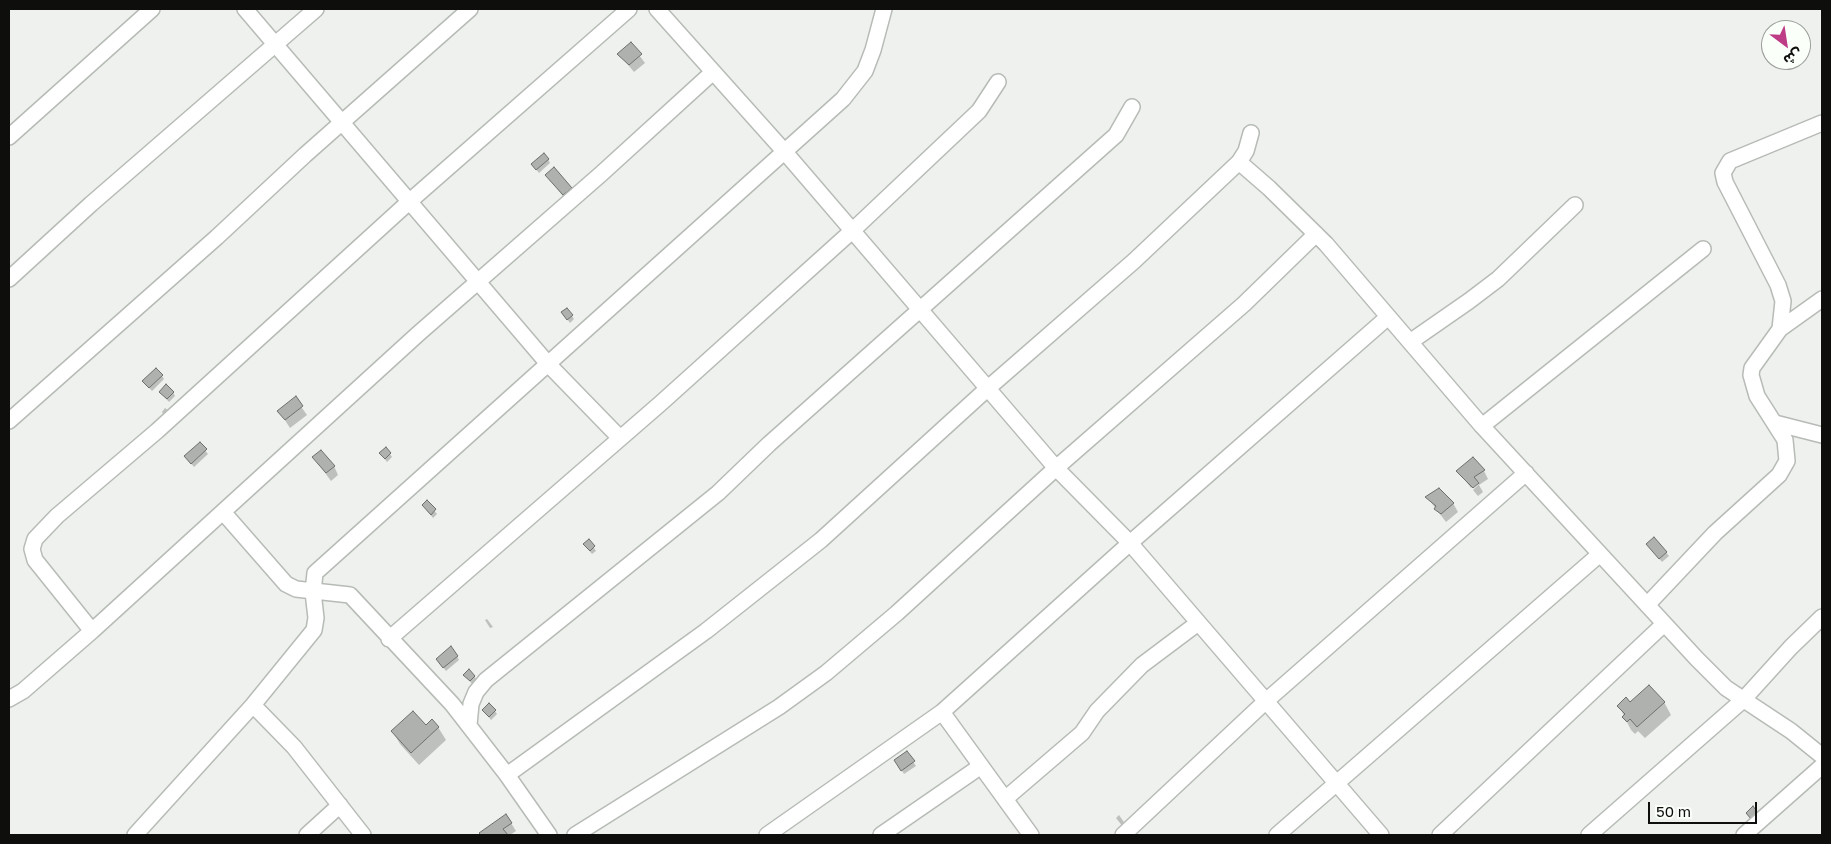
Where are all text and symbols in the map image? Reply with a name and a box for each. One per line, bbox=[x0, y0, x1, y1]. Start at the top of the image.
north arrow bbox=[1761, 20, 1811, 70]
text: ش bbox=[1781, 45, 1806, 70]
scale bar bbox=[1651, 792, 1760, 824]
text: 50 m bbox=[1656, 802, 1691, 820]

